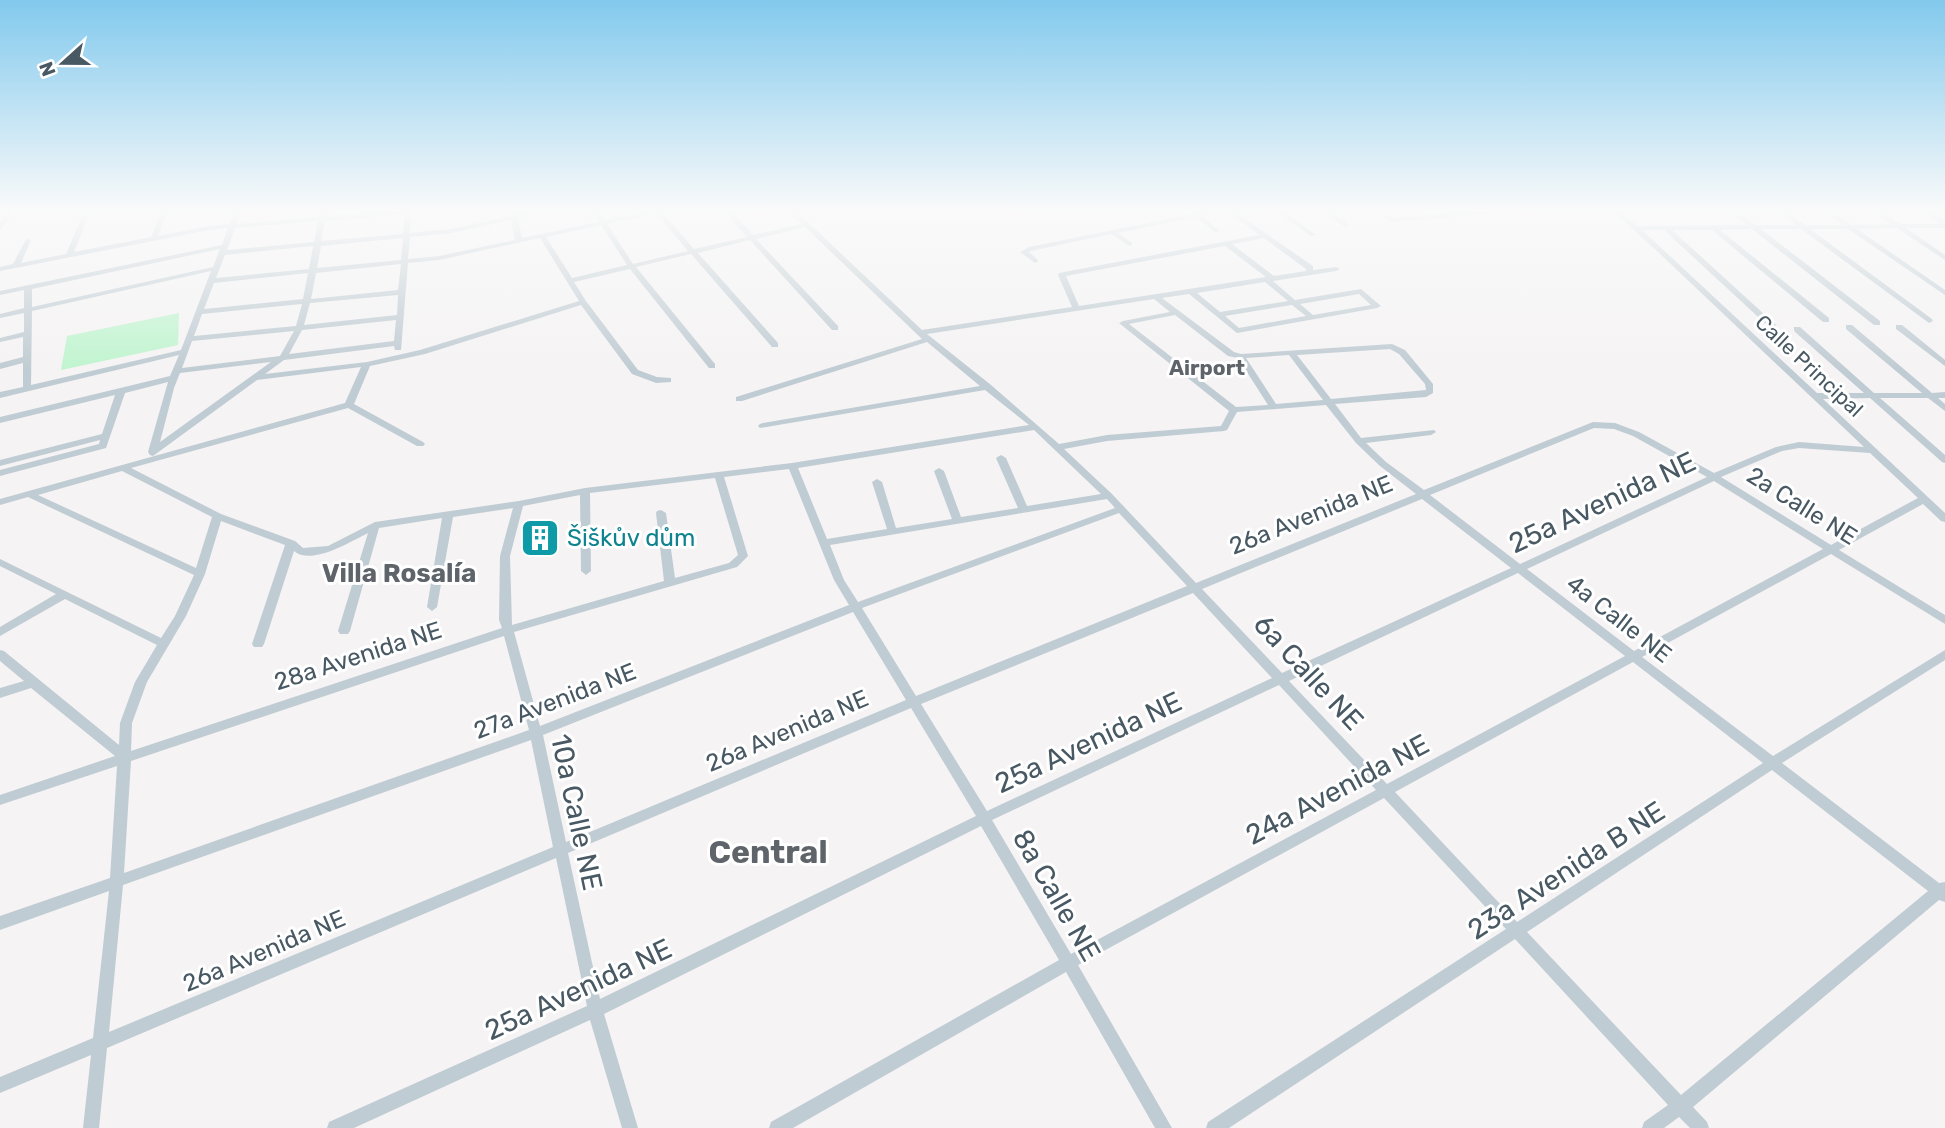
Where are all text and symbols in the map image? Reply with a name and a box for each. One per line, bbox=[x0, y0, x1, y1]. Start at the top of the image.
north arrow bbox=[28, 28, 98, 98]
text: N bbox=[34, 58, 61, 79]
street label: Calle Principal bbox=[1750, 309, 1868, 422]
district label: Airport bbox=[1169, 355, 1245, 380]
street label: 25a Avenida NE bbox=[1504, 445, 1701, 560]
street label: 2a Calle NE bbox=[1742, 461, 1862, 551]
street label: 26a Avenida NE bbox=[1225, 469, 1397, 561]
building icon: Šiškův dům bbox=[519, 517, 561, 559]
place label: Šiškův dům bbox=[567, 524, 695, 552]
district label: Villa Rosalía bbox=[322, 558, 476, 589]
street label: 4a Calle NE bbox=[1561, 569, 1677, 669]
street label: 6a Calle NE bbox=[1247, 608, 1370, 737]
street label: 28a Avenida NE bbox=[271, 616, 445, 696]
street label: 27a Avenida NE bbox=[470, 657, 640, 745]
street label: 26a Avenida NE bbox=[702, 684, 872, 778]
street label: 25a Avenida NE bbox=[990, 685, 1187, 800]
street label: 24a Avenida NE bbox=[1240, 727, 1435, 852]
street label: 10a Calle NE bbox=[544, 731, 609, 893]
street label: 23a Avenida B NE bbox=[1462, 794, 1671, 946]
street label: 8a Calle NE bbox=[1006, 823, 1108, 967]
district label: Central bbox=[708, 833, 828, 871]
street label: 26a Avenida NE bbox=[179, 904, 349, 998]
street label: 25a Avenida NE bbox=[480, 932, 677, 1047]

